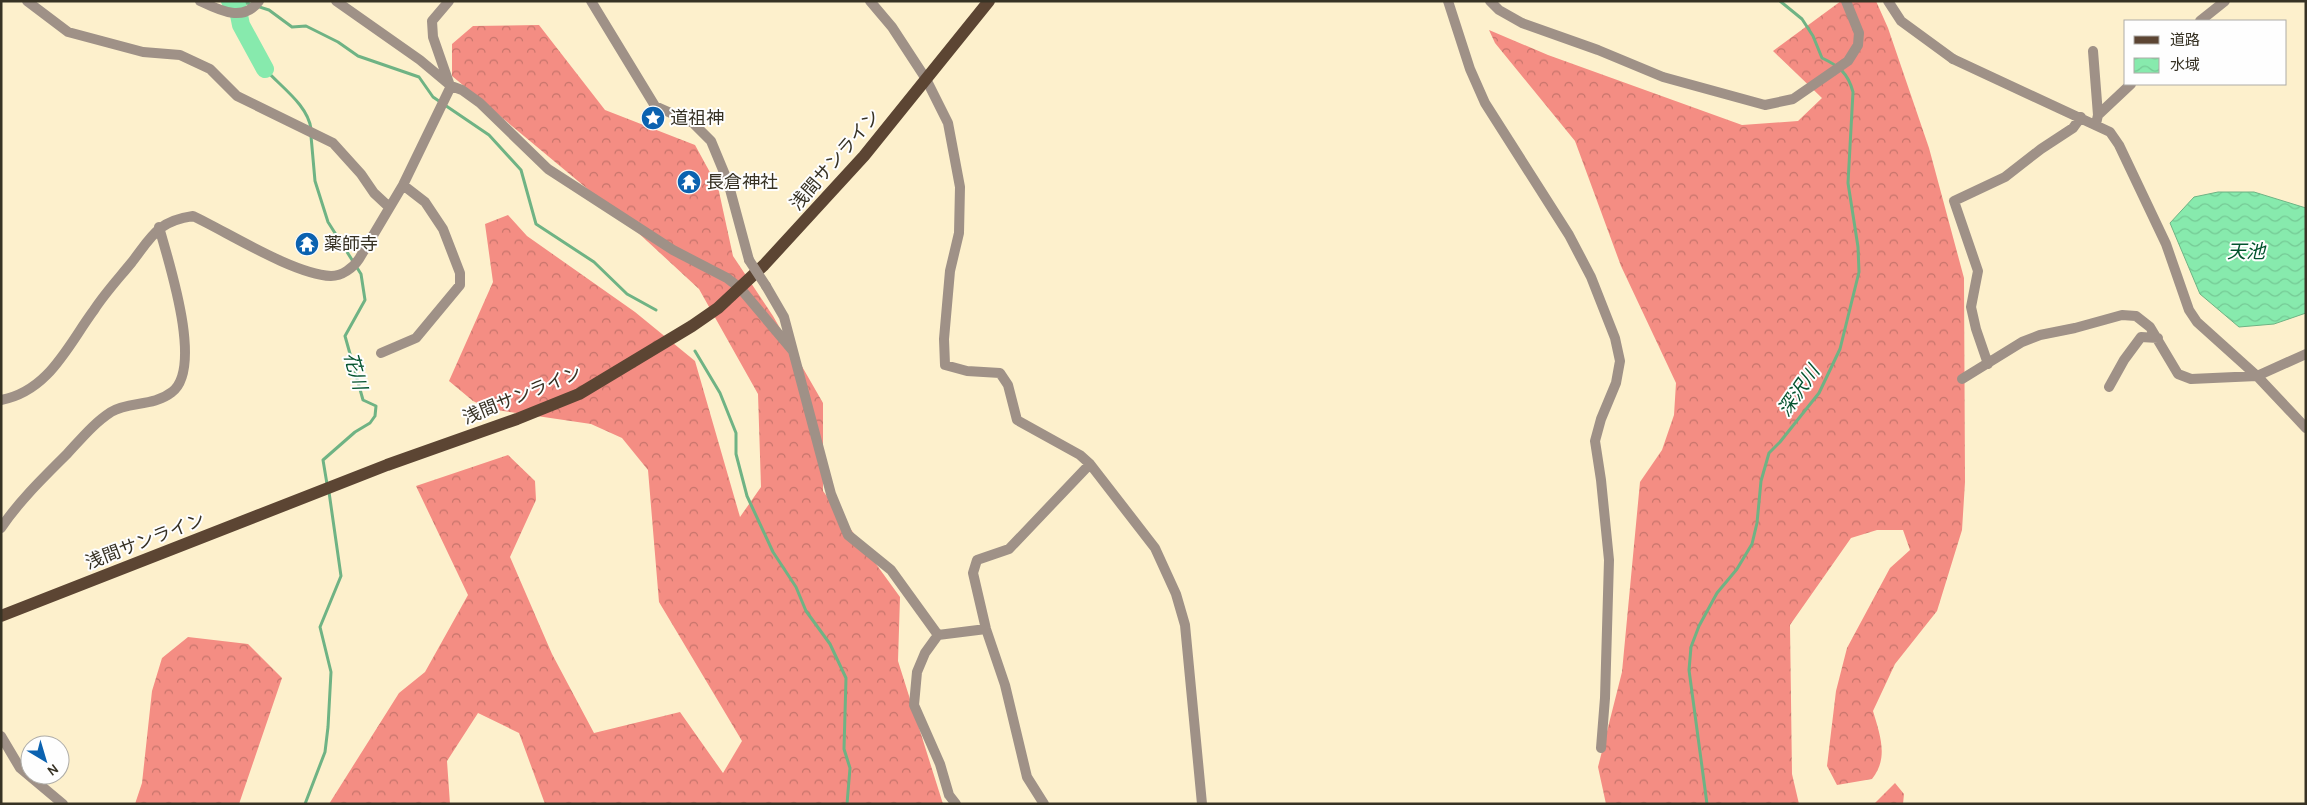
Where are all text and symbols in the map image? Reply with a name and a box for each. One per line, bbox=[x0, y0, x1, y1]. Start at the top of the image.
legend bbox=[2124, 20, 2287, 85]
text: 道路 bbox=[2170, 31, 2200, 49]
text: 水域 bbox=[2170, 56, 2200, 74]
place icon: 道祖神 bbox=[640, 105, 666, 131]
street label: 浅間サンライン bbox=[785, 105, 885, 215]
place label: 道祖神 bbox=[670, 107, 724, 129]
temple icon: 長倉神社 bbox=[676, 169, 702, 195]
place label: 長倉神社 bbox=[706, 171, 778, 193]
temple icon: 薬師寺 bbox=[294, 231, 320, 257]
place label: 薬師寺 bbox=[324, 233, 378, 255]
water label: 天池 bbox=[2227, 241, 2267, 263]
water label: 花川 bbox=[339, 350, 371, 394]
water label: 深沢川 bbox=[1774, 360, 1826, 421]
street label: 浅間サンライン bbox=[459, 361, 585, 429]
street label: 浅間サンライン bbox=[82, 508, 208, 574]
north arrow bbox=[20, 735, 70, 785]
text: N bbox=[44, 760, 62, 780]

